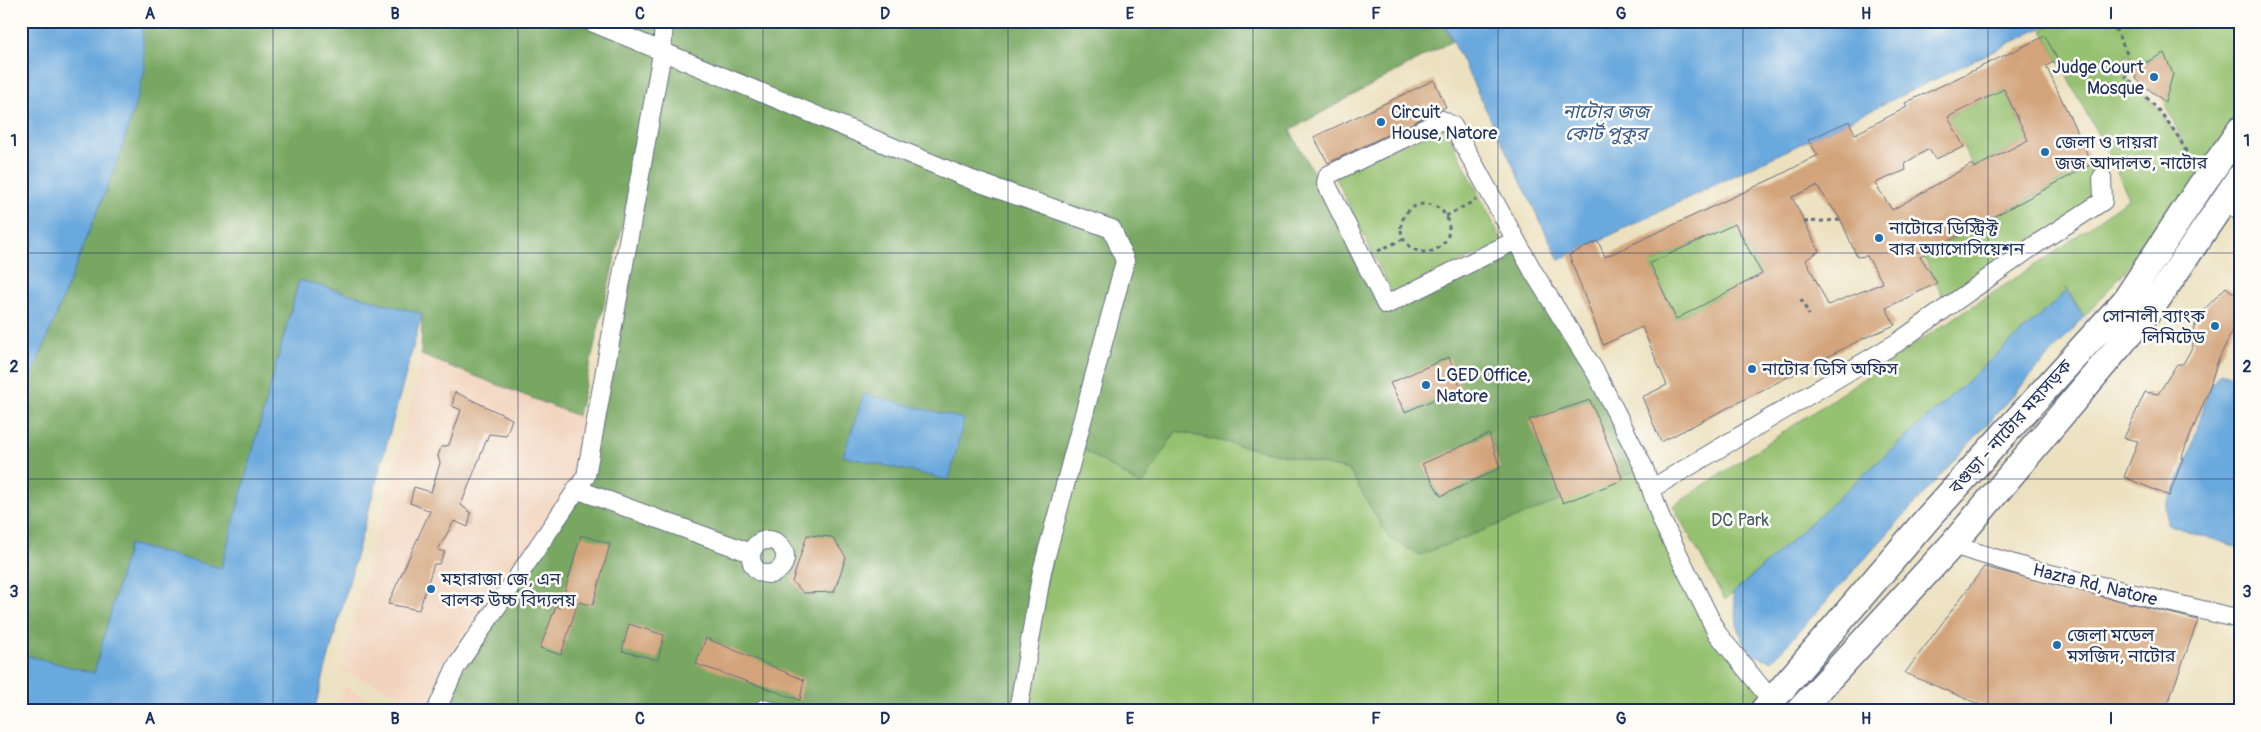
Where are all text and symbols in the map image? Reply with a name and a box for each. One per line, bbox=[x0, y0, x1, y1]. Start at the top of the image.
text: A bbox=[145, 4, 156, 24]
text: B bbox=[390, 4, 400, 24]
text: C bbox=[635, 4, 645, 24]
text: D bbox=[880, 4, 890, 24]
text: E bbox=[1126, 4, 1135, 24]
text: F bbox=[1371, 4, 1381, 24]
text: G bbox=[1616, 4, 1627, 24]
text: H bbox=[1861, 4, 1871, 24]
text: I bbox=[2109, 4, 2113, 24]
place label: Judge Court Mosque bbox=[2052, 56, 2145, 100]
marker: Judge Court Mosque bbox=[2148, 71, 2160, 83]
water label: নাটোর জজ কোর্ট পুকুর bbox=[1562, 100, 1653, 146]
place label: Circuit House, Natore bbox=[1391, 101, 1498, 145]
marker: Circuit House, Natore bbox=[1375, 116, 1387, 128]
text: 1 bbox=[11, 131, 17, 151]
place label: জেলা ও দায়রা জজ আদালত, নাটোর bbox=[2054, 131, 2208, 175]
text: 1 bbox=[2244, 131, 2250, 151]
marker: জেলা ও দায়রা জজ আদালত, নাটোর bbox=[2039, 146, 2051, 158]
place label: নাটোরে ডিস্ট্রিক্ট বার অ্যাসোসিয়েশন bbox=[1888, 217, 2025, 261]
marker: নাটোরে ডিস্ট্রিক্ট বার অ্যাসোসিয়েশন bbox=[1873, 232, 1885, 244]
place label: সোনালী ব্যাংক লিমিটেড bbox=[2102, 305, 2205, 349]
marker: সোনালী ব্যাংক লিমিটেড bbox=[2209, 320, 2221, 332]
street label: বগুড়া - নাটোর মহাসড়ক bbox=[1944, 355, 2078, 500]
text: 2 bbox=[10, 357, 19, 377]
text: 2 bbox=[2243, 357, 2252, 377]
place label: নাটোর ডিসি অফিস bbox=[1761, 358, 1899, 381]
marker: নাটোর ডিসি অফিস bbox=[1746, 363, 1758, 375]
place label: LGED Office, Natore bbox=[1436, 364, 1531, 408]
marker: LGED Office, Natore bbox=[1420, 379, 1432, 391]
park label: DC Park bbox=[1711, 509, 1769, 532]
street label: Hazra Rd, Natore bbox=[2030, 558, 2160, 612]
place label: মহারাজা জে, এন বালক উচ্চ বিদ্যলয় bbox=[440, 568, 577, 612]
text: 3 bbox=[10, 582, 19, 602]
text: 3 bbox=[2243, 582, 2252, 602]
marker: মহারাজা জে, এন বালক উচ্চ বিদ্যলয় bbox=[425, 583, 437, 595]
place label: জেলা মডেল মসজিদ, নাটোর bbox=[2066, 624, 2176, 668]
marker: জেলা মডেল মসজিদ, নাটোর bbox=[2051, 639, 2063, 651]
text: A bbox=[145, 709, 156, 729]
text: B bbox=[390, 709, 400, 729]
text: C bbox=[635, 709, 645, 729]
text: D bbox=[880, 709, 890, 729]
text: E bbox=[1126, 709, 1135, 729]
text: F bbox=[1371, 709, 1381, 729]
text: G bbox=[1616, 709, 1627, 729]
text: H bbox=[1861, 709, 1871, 729]
text: I bbox=[2109, 709, 2113, 729]

